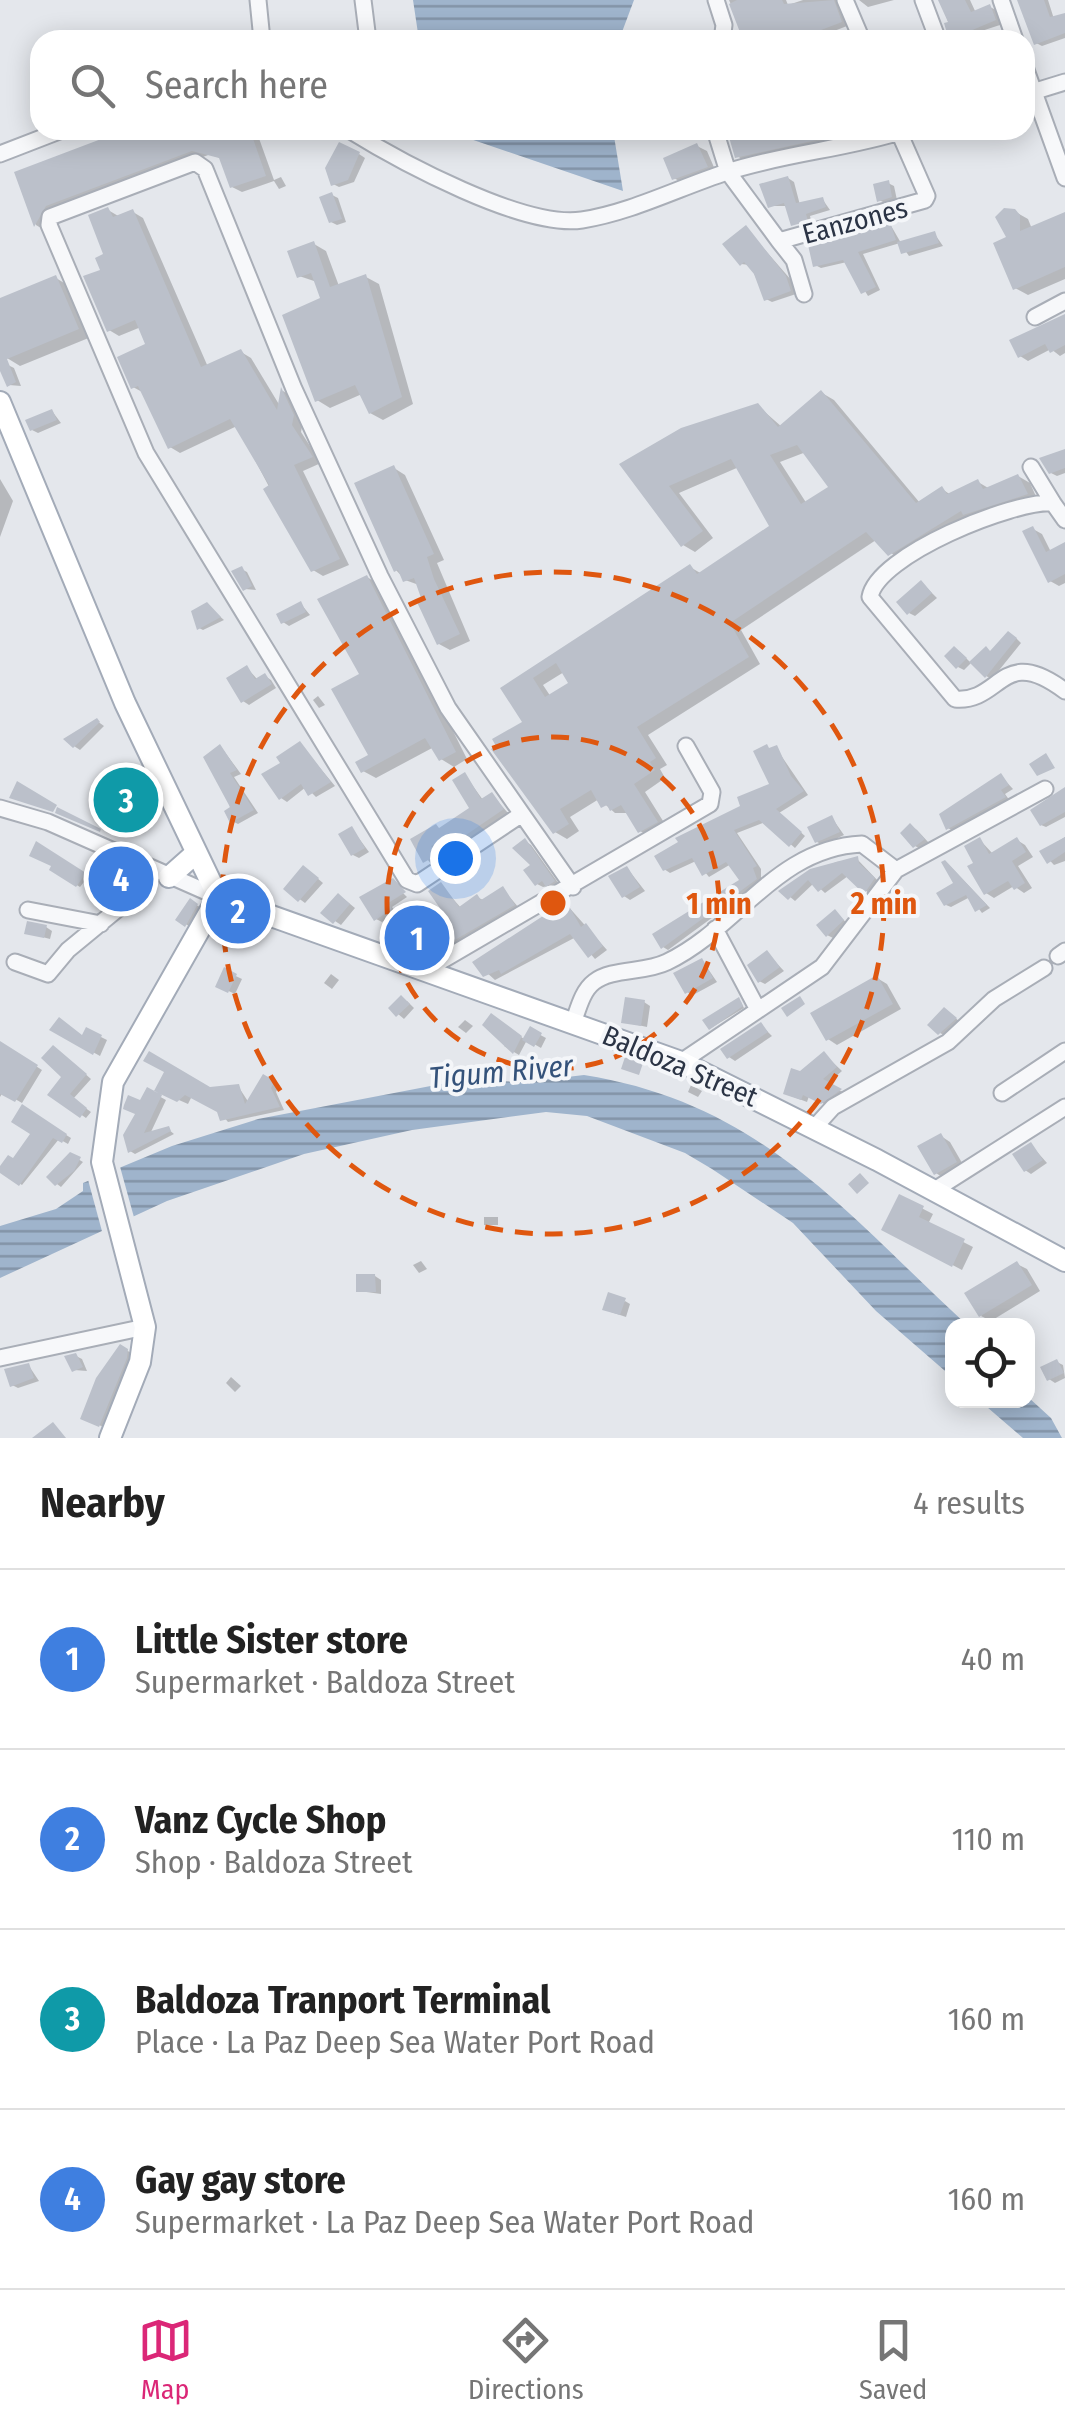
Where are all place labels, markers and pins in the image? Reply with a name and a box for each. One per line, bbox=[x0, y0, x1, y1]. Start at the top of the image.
pin: 3 bbox=[94, 762, 158, 838]
pin: 4 bbox=[88, 842, 154, 916]
pin: 2 bbox=[206, 874, 270, 948]
centre of rings bbox=[535, 885, 571, 921]
pin: 1 bbox=[384, 900, 450, 976]

